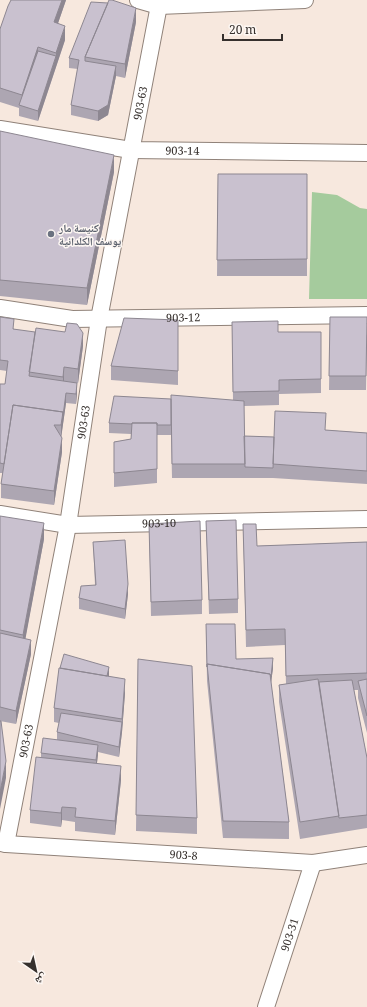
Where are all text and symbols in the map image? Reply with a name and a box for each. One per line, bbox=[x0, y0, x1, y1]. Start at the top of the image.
scale bar bbox=[223, 16, 282, 42]
text: 20 m bbox=[229, 21, 256, 42]
street label: 903-63 bbox=[129, 85, 154, 122]
street label: 903-14 bbox=[165, 142, 200, 162]
place label: كنيسة مار يوسف الكلدانية bbox=[58, 220, 122, 252]
marker: كنيسة مار يوسف الكلدانية bbox=[46, 229, 56, 239]
street label: 903-12 bbox=[166, 309, 200, 329]
street label: 903-63 bbox=[73, 404, 97, 441]
street label: 903-10 bbox=[142, 515, 176, 535]
street label: 903-63 bbox=[15, 723, 40, 760]
street label: 903-8 bbox=[169, 846, 198, 867]
street label: 903-31 bbox=[277, 916, 305, 954]
north arrow bbox=[16, 951, 56, 991]
text: ش bbox=[30, 967, 51, 989]

